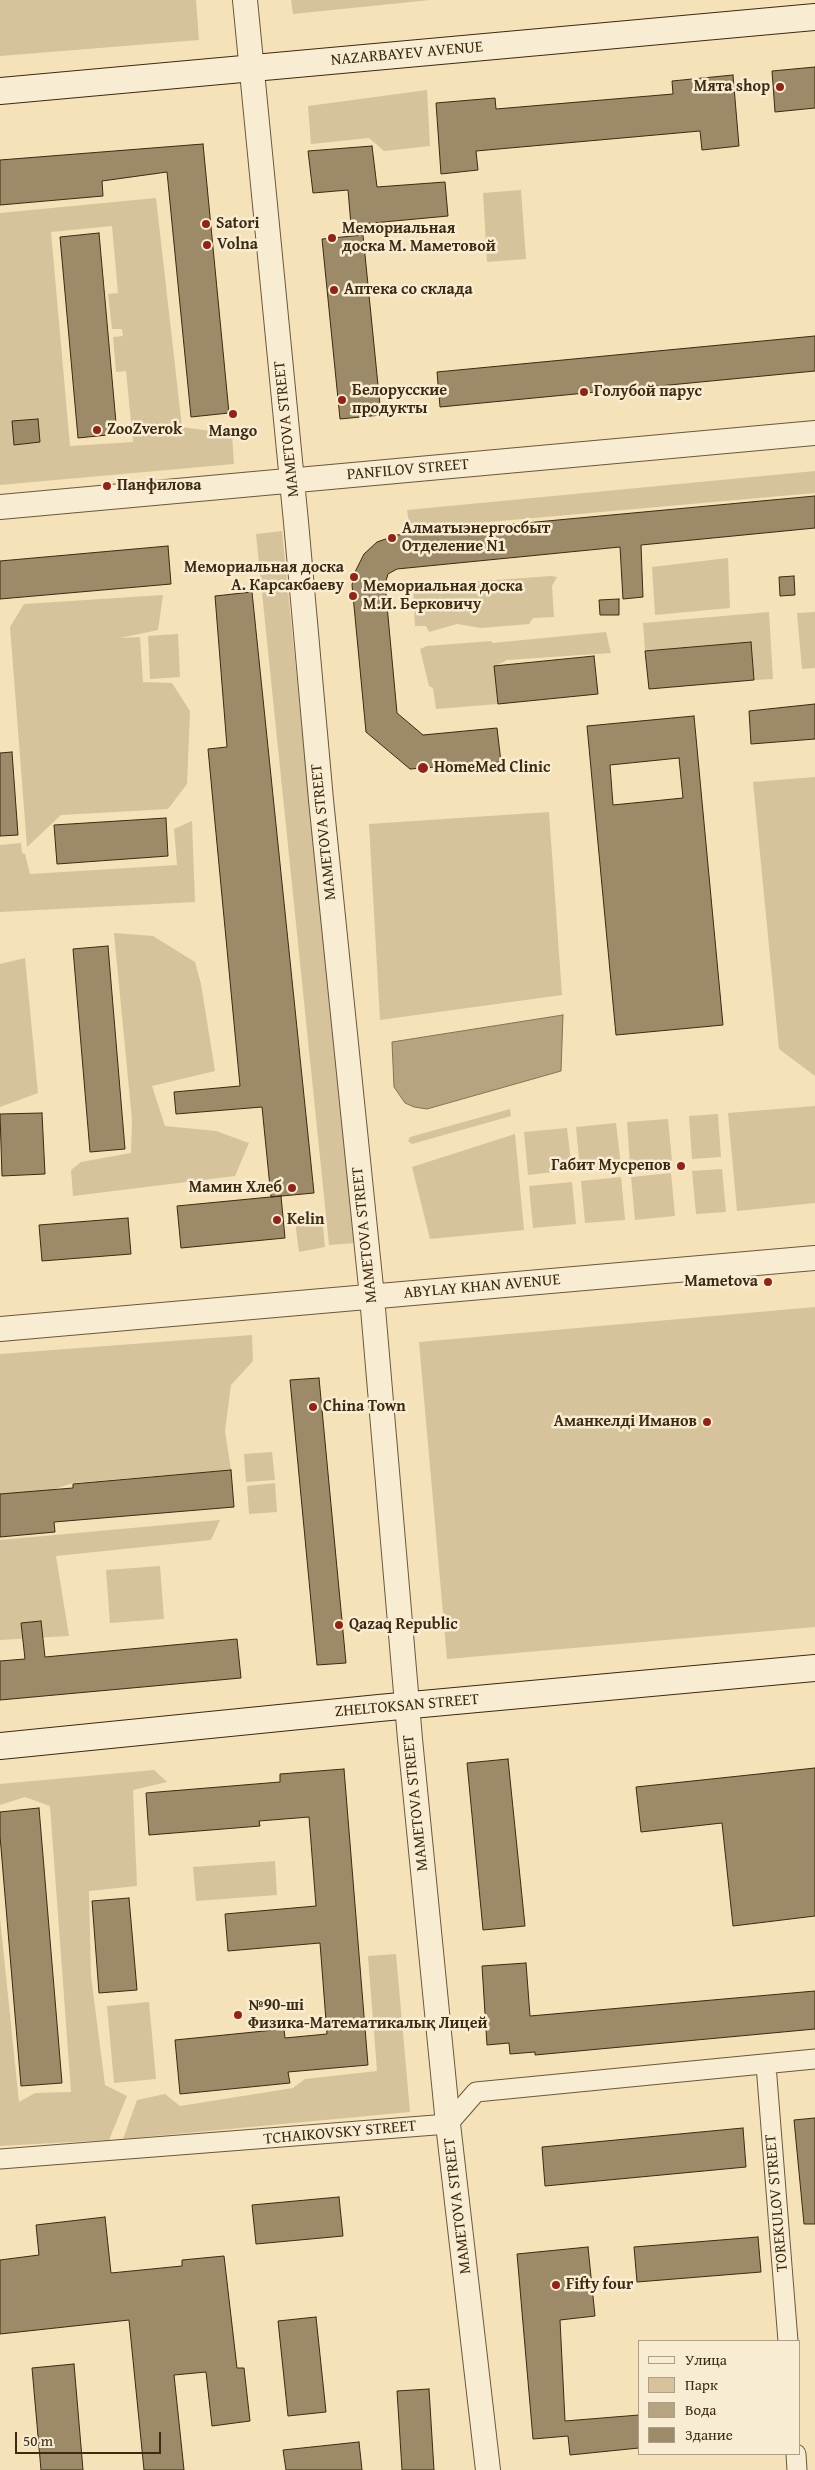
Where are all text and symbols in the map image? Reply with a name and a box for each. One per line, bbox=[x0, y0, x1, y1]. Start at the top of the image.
street label: NAZARBAYEV AVENUE bbox=[330, 38, 484, 70]
place label: Мята shop bbox=[694, 77, 770, 97]
marker: Мята shop bbox=[774, 81, 786, 93]
place label: Satori bbox=[216, 214, 259, 234]
marker: Satori bbox=[200, 218, 212, 230]
place label: Мемориальная доска М. Маметовой bbox=[342, 219, 496, 257]
marker: Мемориальная доска М. Маметовой bbox=[326, 232, 338, 244]
place label: Volna bbox=[217, 235, 258, 255]
marker: Volna bbox=[201, 239, 213, 251]
place label: Аптека со склада bbox=[344, 280, 473, 300]
marker: Аптека со склада bbox=[328, 284, 340, 296]
street label: MAMETOVА STREET bbox=[270, 360, 304, 498]
place label: Белорусские продукты bbox=[352, 381, 447, 419]
place label: Голубой парус bbox=[594, 382, 702, 402]
marker: Голубой парус bbox=[578, 386, 590, 398]
marker: Белорусские продукты bbox=[336, 394, 348, 406]
marker: Mango bbox=[227, 408, 239, 420]
place label: ZooZverok bbox=[107, 420, 182, 440]
place label: Mango bbox=[209, 422, 257, 442]
marker: ZooZverok bbox=[91, 424, 103, 436]
street label: PANFILOV STREET bbox=[346, 455, 470, 485]
place label: Панфилова bbox=[117, 476, 202, 496]
marker: Панфилова bbox=[101, 480, 113, 492]
place label: Алматыэнергосбыт Отделение N1 bbox=[402, 519, 550, 557]
marker: Алматыэнергосбыт Отделение N1 bbox=[386, 532, 398, 544]
place label: Мемориальная доска А. Карсакбаеву bbox=[184, 558, 344, 596]
marker: Мемориальная доска А. Карсакбаеву bbox=[348, 571, 360, 583]
place label: Мемориальная доска М.И. Берковичу bbox=[363, 577, 523, 615]
marker: Мемориальная доска М.И. Берковичу bbox=[347, 590, 359, 602]
place label: HomeMed Clinic bbox=[434, 758, 550, 778]
marker: HomeMed Clinic bbox=[416, 761, 430, 775]
street label: MAMETOVА STREET bbox=[307, 763, 341, 901]
place label: Габит Мусрепов bbox=[551, 1156, 671, 1176]
marker: Габит Мусрепов bbox=[675, 1160, 687, 1172]
street label: MAMETOVА STREET bbox=[348, 1166, 382, 1304]
place label: Мамин Хлеб bbox=[189, 1178, 282, 1198]
marker: Мамин Хлеб bbox=[286, 1182, 298, 1194]
place label: Kelin bbox=[287, 1210, 324, 1230]
marker: Kelin bbox=[271, 1214, 283, 1226]
street label: ABYLAY KHAN AVENUE bbox=[403, 1271, 561, 1303]
place label: Mametova bbox=[684, 1272, 758, 1292]
marker: Mametova bbox=[762, 1276, 774, 1288]
place label: China Town bbox=[323, 1397, 406, 1417]
marker: China Town bbox=[307, 1401, 319, 1413]
place label: Аманкелді Иманов bbox=[554, 1412, 697, 1432]
marker: Аманкелді Иманов bbox=[701, 1416, 713, 1428]
place label: Qazaq Republic bbox=[349, 1615, 458, 1635]
marker: Qazaq Republic bbox=[333, 1619, 345, 1631]
street label: ZHELTOKSAN STREET bbox=[334, 1690, 480, 1722]
street label: MAMETOVА STREET bbox=[399, 1734, 433, 1872]
place label: №90-ші Физика-Математикалық Лицей bbox=[248, 1996, 488, 2034]
marker: №90-ші Физика-Математикалық Лицей bbox=[232, 2009, 244, 2021]
street label: TCHAIKOVSKY STREET bbox=[263, 2117, 417, 2149]
street label: TOREKULOV STREET bbox=[761, 2133, 793, 2273]
street label: MAMETOVА STREET bbox=[440, 2137, 476, 2275]
place label: Fifty four bbox=[566, 2275, 633, 2295]
marker: Fifty four bbox=[550, 2279, 562, 2291]
legend bbox=[638, 2340, 800, 2455]
text: Улица bbox=[685, 2349, 727, 2370]
text: Парк bbox=[685, 2374, 718, 2395]
text: Вода bbox=[685, 2399, 716, 2420]
scale bar bbox=[18, 2422, 164, 2454]
text: Здание bbox=[685, 2424, 733, 2445]
text: 50 m bbox=[23, 2430, 53, 2451]

